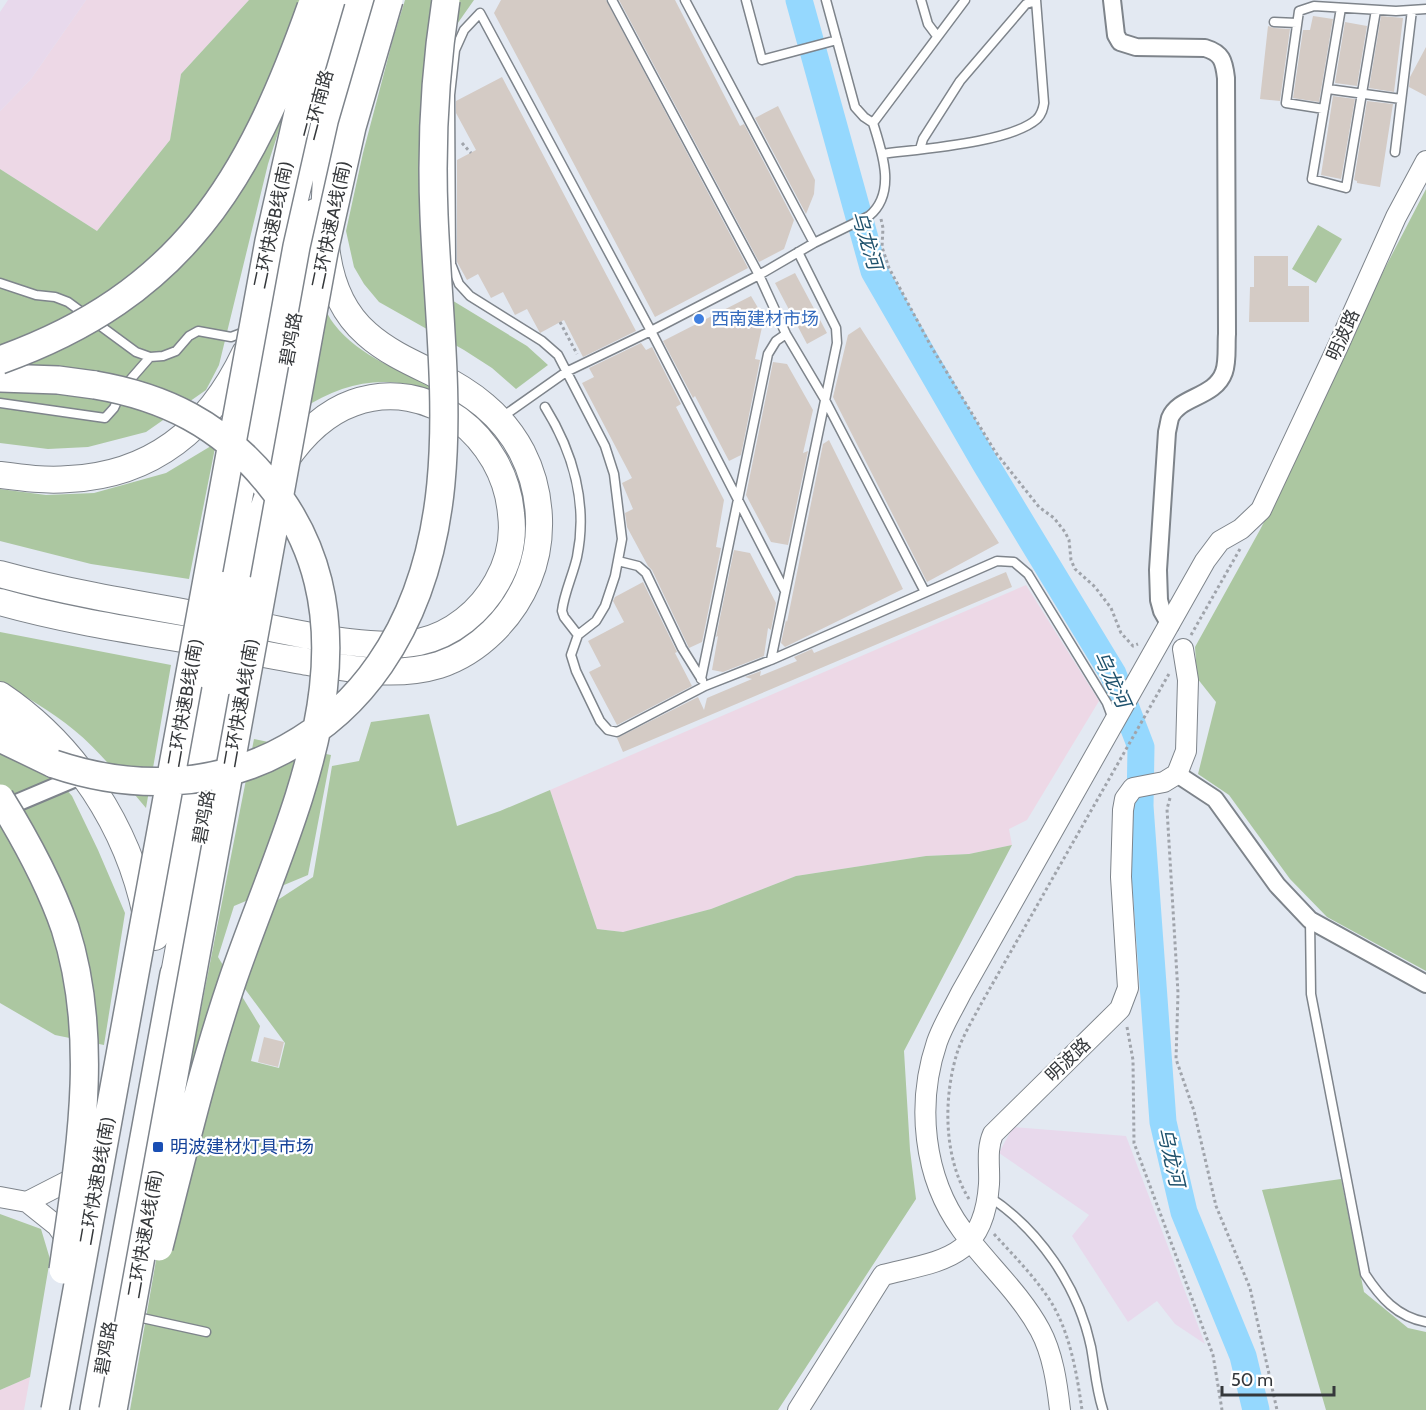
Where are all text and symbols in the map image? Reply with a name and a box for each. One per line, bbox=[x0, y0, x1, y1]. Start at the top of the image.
street label: 二环南路 bbox=[298, 67, 338, 143]
street label: 二环快速B线(南) bbox=[249, 159, 297, 291]
street label: 二环快速A线(南) bbox=[307, 159, 355, 291]
water label: 乌龙河 bbox=[847, 208, 888, 276]
street label: 明波路 bbox=[1322, 306, 1364, 364]
place label: 西南建材市场 bbox=[711, 308, 819, 330]
street label: 碧鸡路 bbox=[275, 311, 307, 367]
marker: 西南建材市场 bbox=[692, 312, 706, 326]
street label: 二环快速B线(南) bbox=[163, 637, 207, 769]
street label: 二环快速A线(南) bbox=[219, 637, 263, 769]
water label: 乌龙河 bbox=[1088, 647, 1137, 715]
street label: 碧鸡路 bbox=[188, 789, 220, 845]
street label: 明波路 bbox=[1041, 1033, 1095, 1087]
street label: 二环快速B线(南) bbox=[75, 1115, 119, 1247]
water label: 乌龙河 bbox=[1153, 1125, 1190, 1193]
place label: 明波建材灯具市场 bbox=[170, 1136, 314, 1158]
marker: 明波建材灯具市场 bbox=[151, 1140, 165, 1154]
street label: 二环快速A线(南) bbox=[123, 1168, 167, 1300]
street label: 碧鸡路 bbox=[90, 1320, 122, 1376]
scale bar bbox=[1222, 1359, 1334, 1397]
text: 50 m bbox=[1231, 1369, 1273, 1391]

